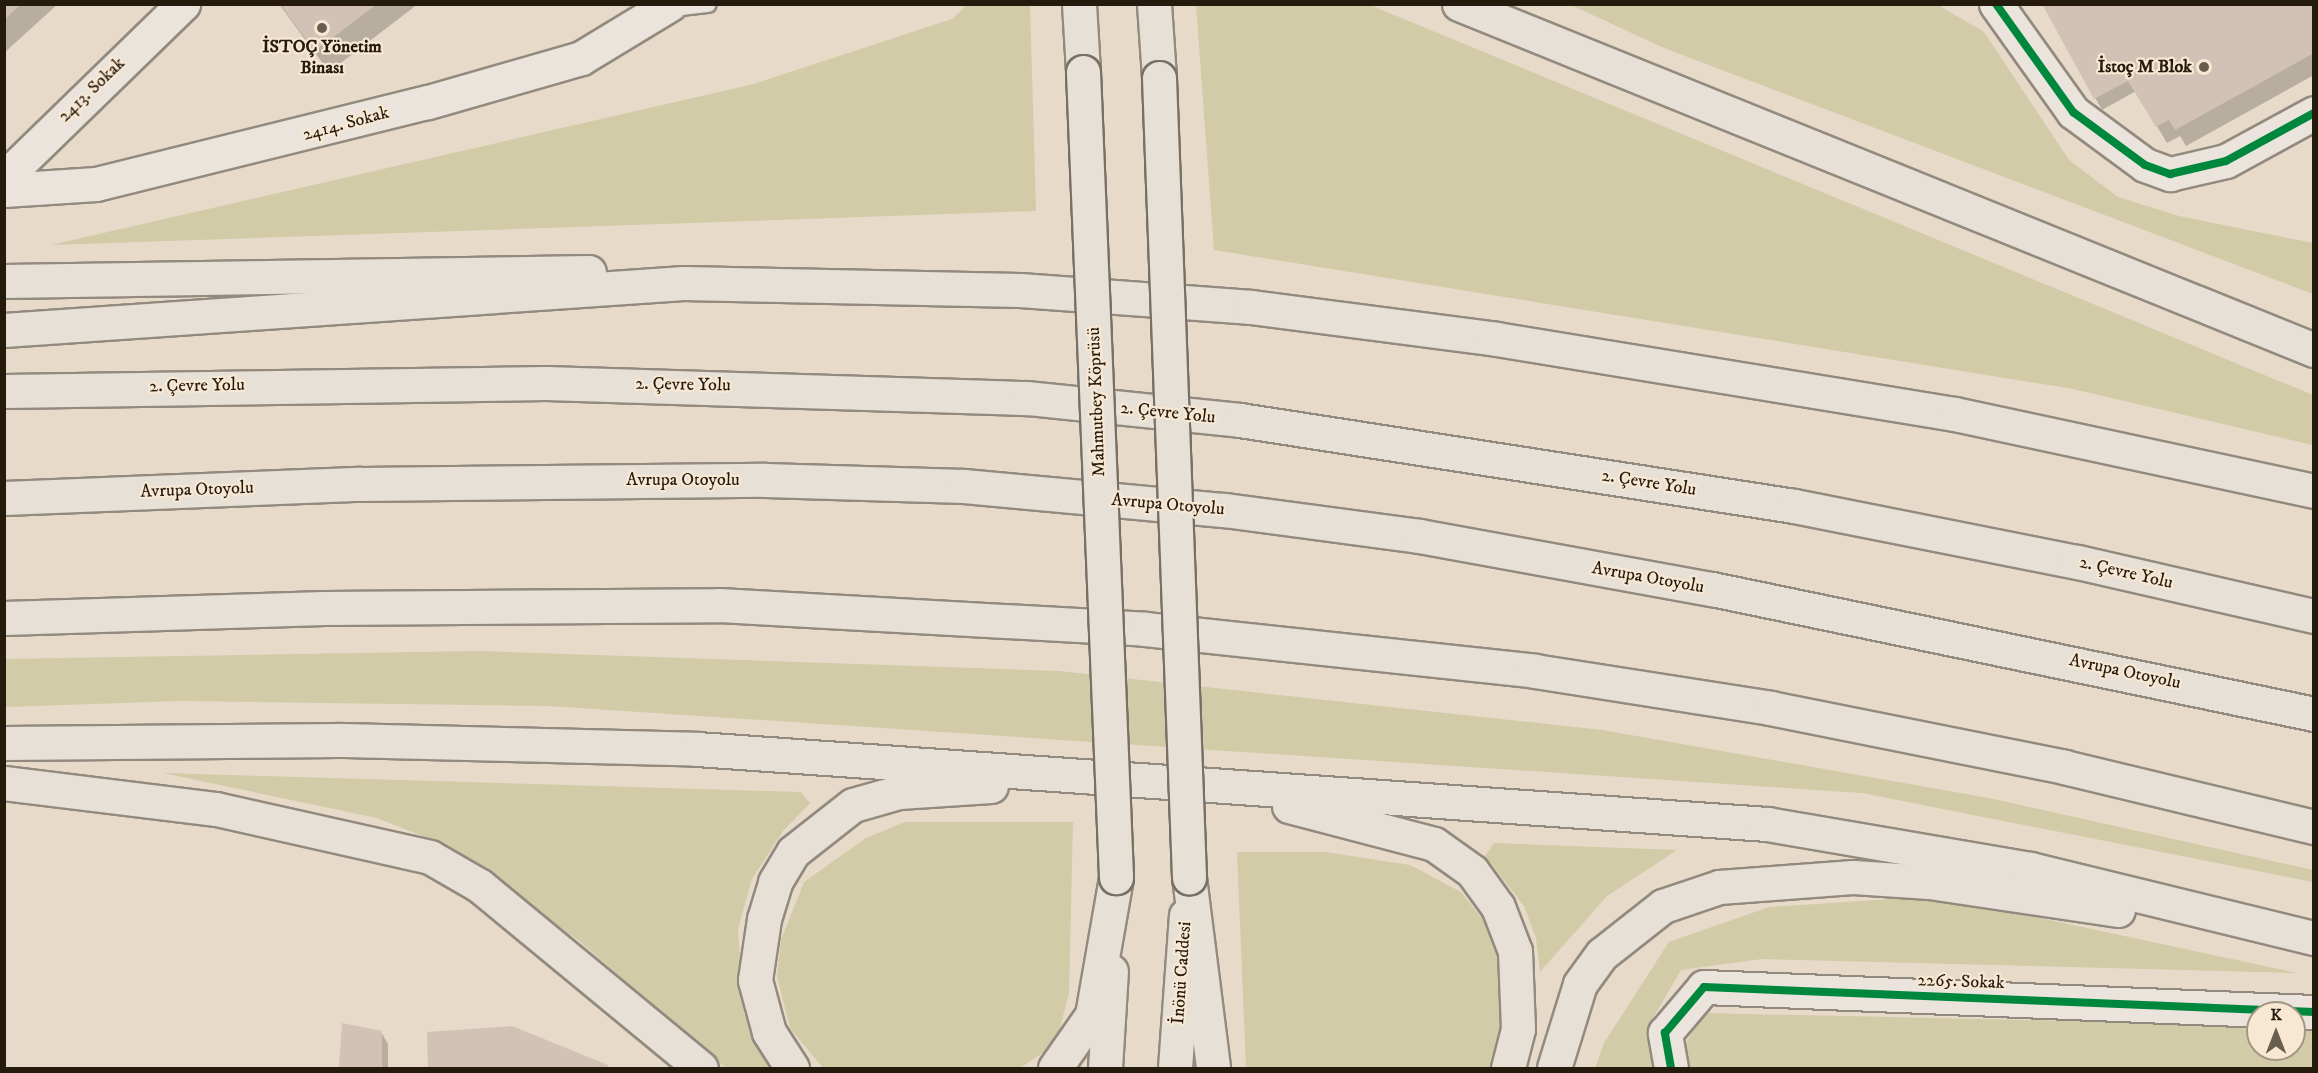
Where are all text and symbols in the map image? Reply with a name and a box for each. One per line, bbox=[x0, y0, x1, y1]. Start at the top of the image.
marker: İSTOÇ Yönetim Binası bbox=[315, 21, 329, 35]
place label: İSTOÇ Yönetim Binası bbox=[262, 37, 382, 80]
street label: 2413. Sokak bbox=[54, 53, 130, 127]
place label: İstoç M Blok bbox=[2098, 56, 2192, 78]
marker: İstoç M Blok bbox=[2197, 60, 2211, 74]
street label: 2414. Sokak bbox=[301, 102, 391, 146]
street label: Mahmutbey Köprüsü bbox=[1084, 327, 1110, 477]
street label: 2. Çevre Yolu bbox=[635, 373, 731, 397]
street label: 2. Çevre Yolu bbox=[149, 374, 245, 398]
street label: 2. Çevre Yolu bbox=[1119, 397, 1217, 429]
street label: 2. Çevre Yolu bbox=[1600, 465, 1698, 501]
street label: Avrupa Otoyolu bbox=[626, 469, 740, 491]
street label: Avrupa Otoyolu bbox=[140, 477, 254, 503]
street label: Avrupa Otoyolu bbox=[1111, 489, 1225, 521]
street label: 2. Çevre Yolu bbox=[2077, 552, 2175, 594]
street label: Avrupa Otoyolu bbox=[1590, 558, 1706, 598]
street label: Avrupa Otoyolu bbox=[2067, 650, 2183, 694]
street label: İnönü Caddesi bbox=[1168, 921, 1196, 1025]
street label: 2265. Sokak bbox=[1917, 970, 2005, 994]
north arrow bbox=[2246, 1001, 2306, 1061]
text: K bbox=[2270, 1005, 2282, 1025]

